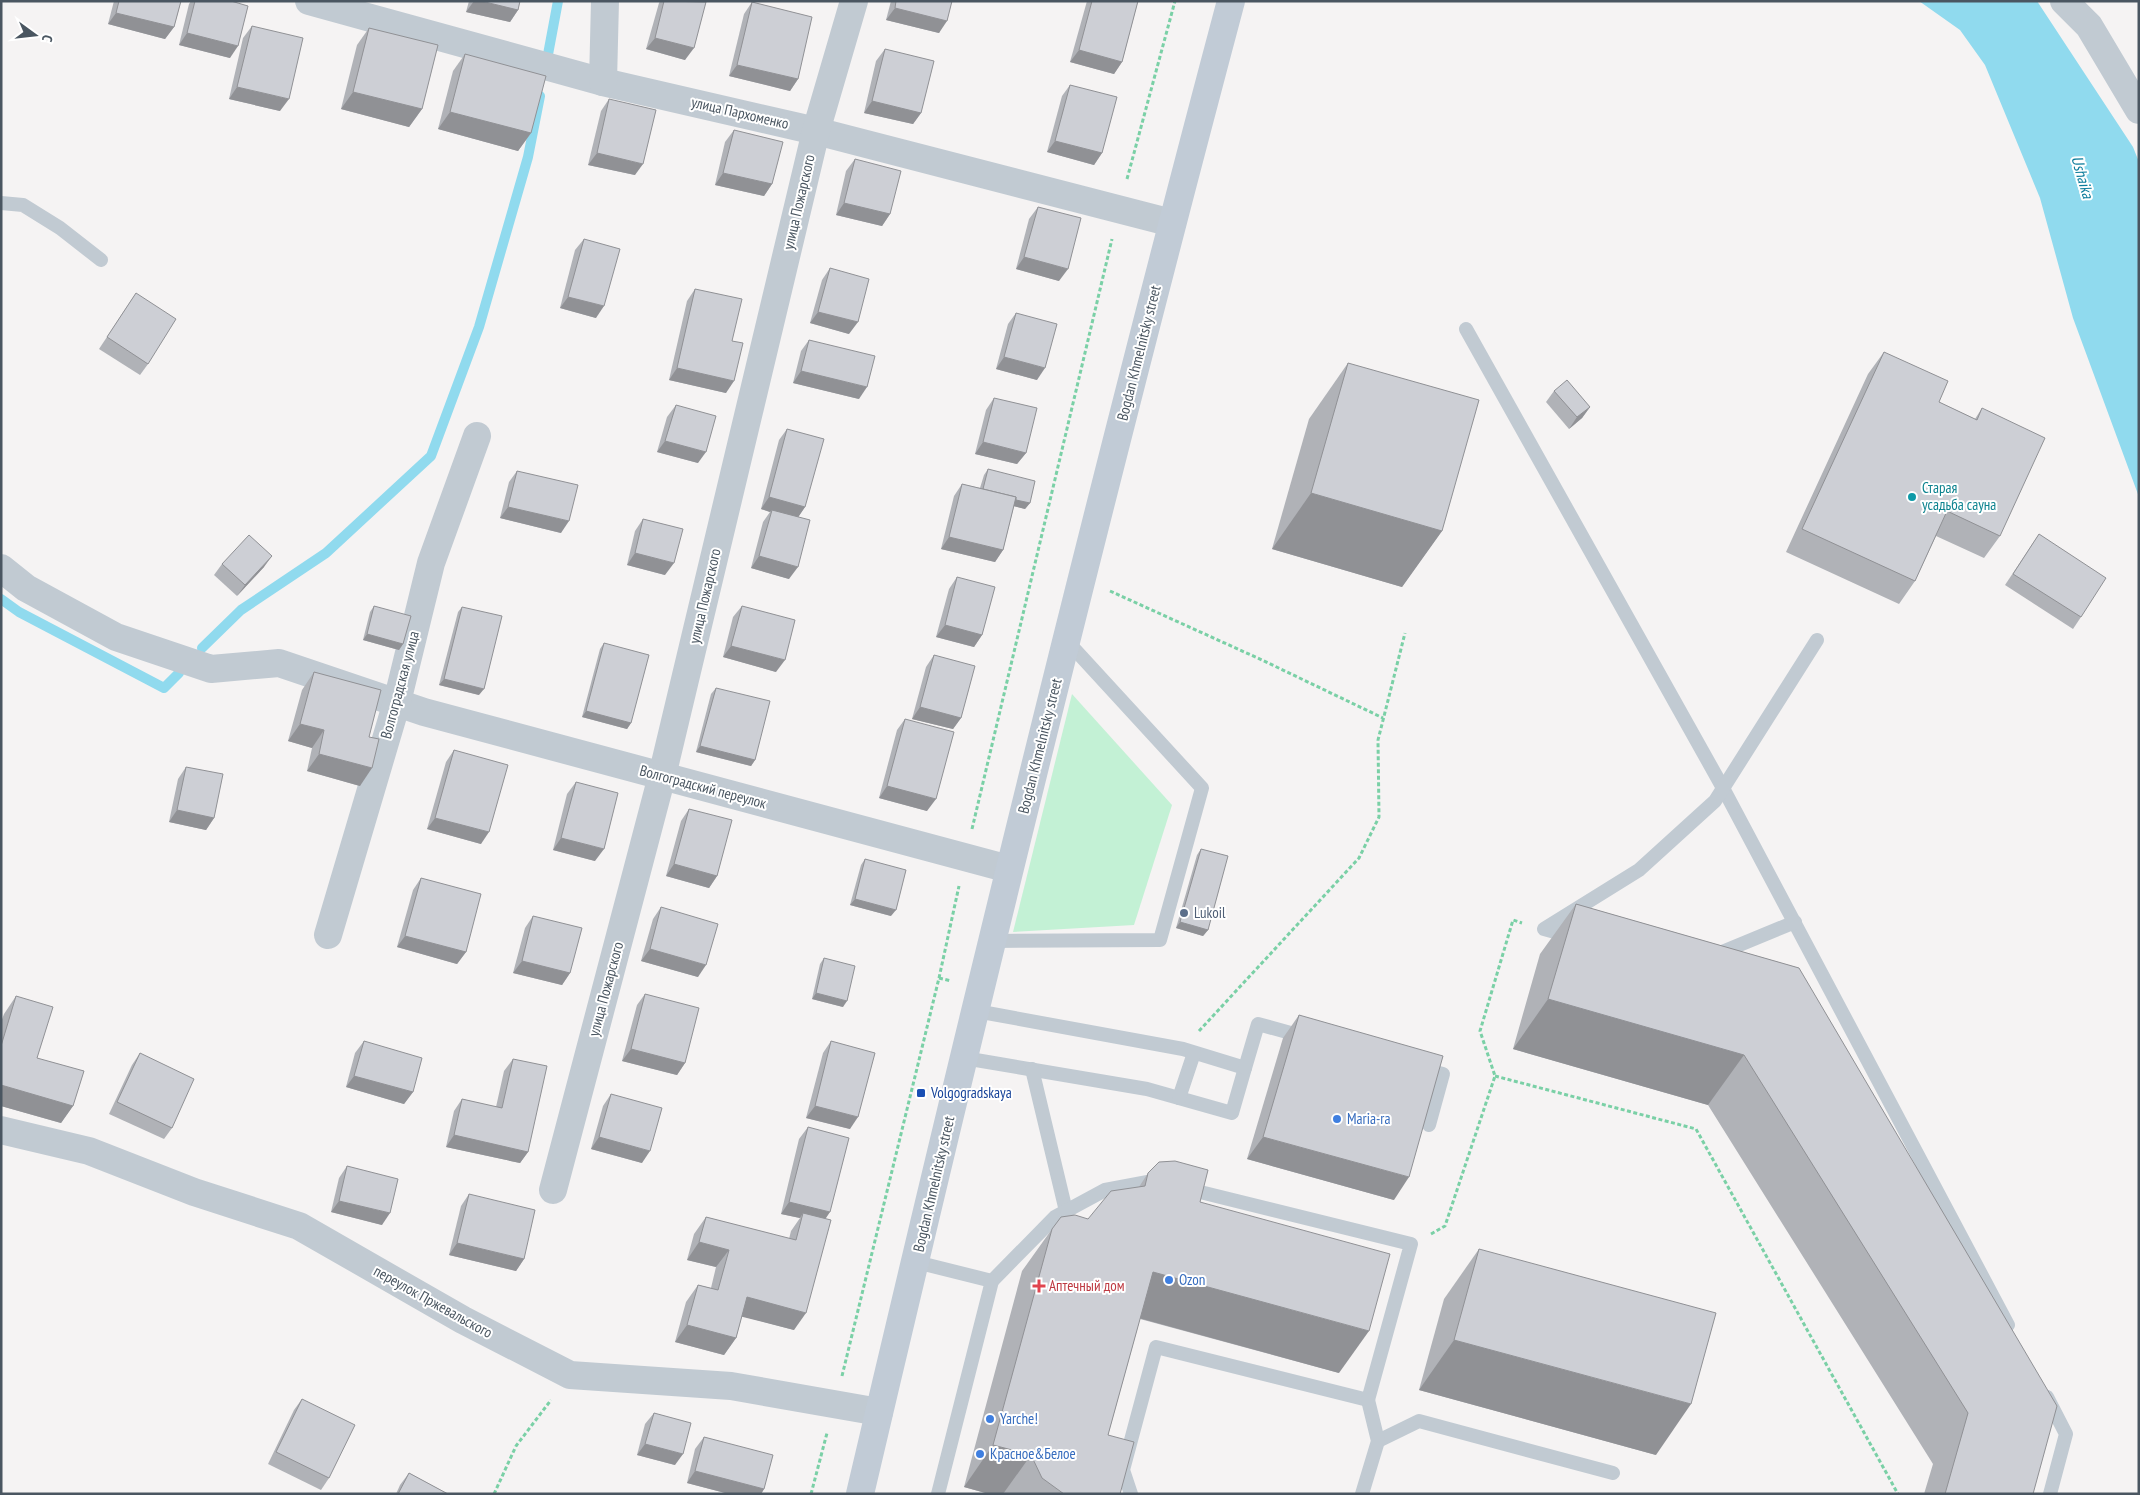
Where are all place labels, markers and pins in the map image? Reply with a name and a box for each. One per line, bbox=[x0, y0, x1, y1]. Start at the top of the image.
place label: Старая усадьба сауна bbox=[1922, 478, 1996, 514]
marker: Старая усадьба сауна bbox=[1906, 491, 1918, 503]
place label: Lukoil bbox=[1194, 903, 1226, 922]
marker: Lukoil bbox=[1178, 907, 1190, 919]
place label: Volgogradskaya bbox=[930, 1083, 1012, 1102]
marker: Volgogradskaya bbox=[915, 1087, 927, 1099]
place label: Maria-ra bbox=[1347, 1109, 1390, 1128]
marker: Maria-ra bbox=[1331, 1113, 1343, 1125]
place label: Ozon bbox=[1179, 1270, 1205, 1289]
marker: Ozon bbox=[1163, 1274, 1175, 1286]
place label: Аптечный дом bbox=[1049, 1276, 1125, 1295]
marker: Аптечный дом bbox=[1033, 1280, 1045, 1292]
place label: Yarche! bbox=[1000, 1409, 1038, 1428]
marker: Yarche! bbox=[984, 1413, 996, 1425]
place label: Красное&Белое bbox=[990, 1444, 1076, 1463]
marker: Красное&Белое bbox=[974, 1448, 986, 1460]

